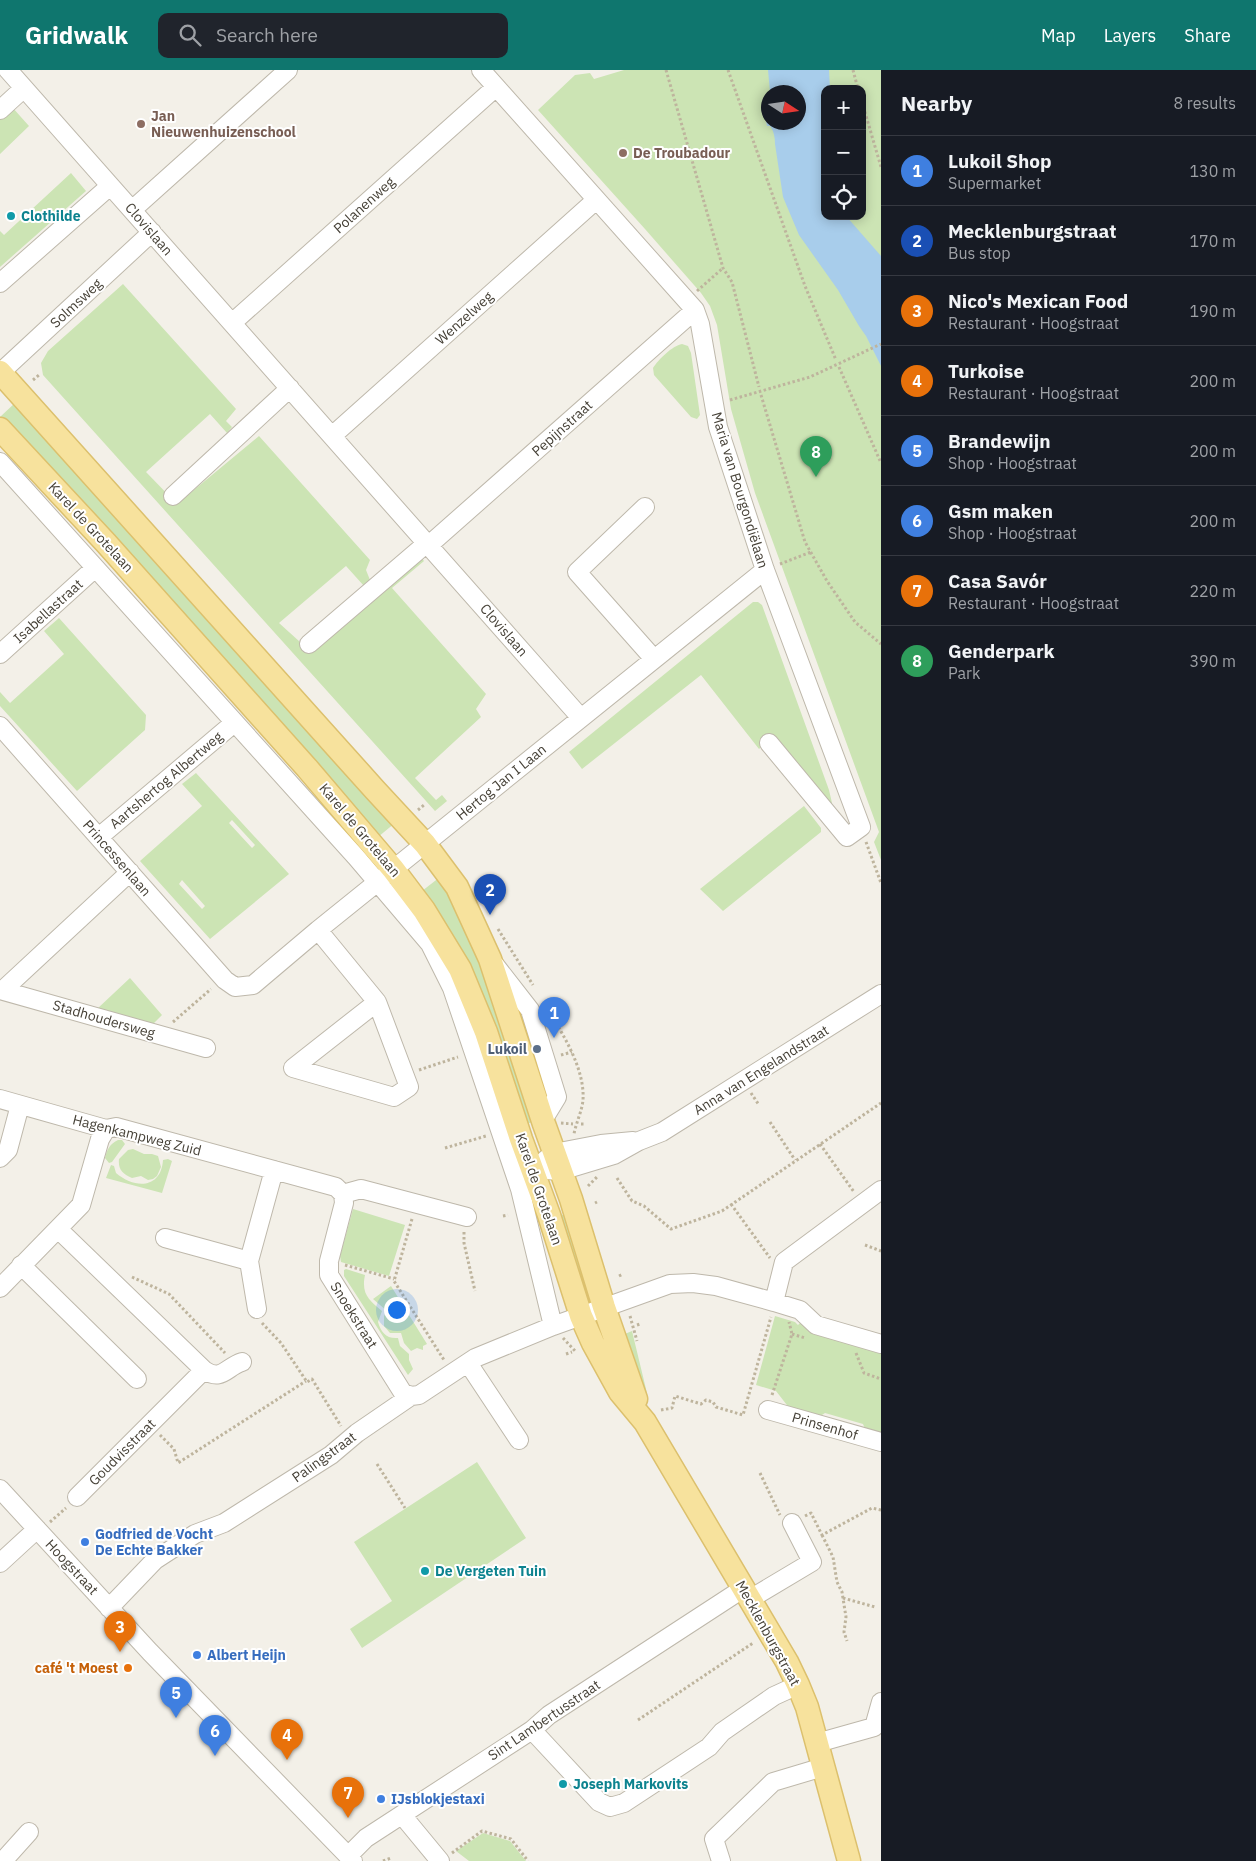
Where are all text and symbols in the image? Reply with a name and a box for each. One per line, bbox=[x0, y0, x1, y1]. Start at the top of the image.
search box bbox=[158, 13, 508, 58]
text: Gridwalk bbox=[25, 19, 128, 51]
icon: search bbox=[176, 21, 204, 49]
text: Search here bbox=[216, 23, 318, 47]
text: Map bbox=[1041, 24, 1076, 47]
text: Layers bbox=[1104, 24, 1156, 47]
text: Share bbox=[1184, 24, 1231, 47]
north arrow bbox=[761, 85, 806, 130]
map controls bbox=[821, 85, 866, 220]
button: + bbox=[821, 85, 866, 130]
text: Nearby bbox=[901, 89, 972, 117]
text: 8 results bbox=[1173, 93, 1236, 113]
place label: Jan Nieuwenhuizenschool bbox=[151, 107, 296, 141]
marker: Jan Nieuwenhuizenschool bbox=[135, 118, 147, 130]
button: − bbox=[821, 130, 866, 175]
place label: De Troubadour bbox=[633, 144, 731, 162]
marker: De Troubadour bbox=[617, 147, 629, 159]
text: Lukoil Shop bbox=[948, 149, 1052, 173]
text: 1 bbox=[912, 161, 922, 181]
text: 130 m bbox=[1189, 161, 1236, 181]
street label: Polanenweg bbox=[330, 172, 399, 237]
text: Supermarket bbox=[948, 173, 1041, 193]
button: locate bbox=[821, 175, 866, 220]
street label: Clovislaan bbox=[121, 199, 177, 259]
place label: Clothilde bbox=[21, 207, 81, 225]
marker: Clothilde bbox=[5, 210, 17, 222]
text: Mecklenburgstraat bbox=[948, 219, 1116, 243]
text: 2 bbox=[912, 231, 922, 251]
text: 170 m bbox=[1189, 231, 1236, 251]
text: Bus stop bbox=[948, 243, 1011, 263]
street label: Solmsweg bbox=[46, 274, 106, 332]
street label: Wenzelweg bbox=[431, 287, 497, 349]
text: Nico's Mexican Food bbox=[948, 289, 1128, 313]
text: 3 bbox=[912, 301, 922, 321]
text: 190 m bbox=[1189, 301, 1236, 321]
text: Restaurant · Hoogstraat bbox=[948, 313, 1119, 333]
text: Turkoise bbox=[948, 359, 1024, 383]
text: 4 bbox=[912, 371, 922, 391]
text: 200 m bbox=[1189, 371, 1236, 391]
text: Restaurant · Hoogstraat bbox=[948, 383, 1119, 403]
street label: Pepijnstraat bbox=[528, 396, 596, 460]
street label: Maria van Bourgondiëlaan bbox=[708, 410, 772, 570]
text: Brandewijn bbox=[948, 429, 1051, 453]
pin: 8 bbox=[800, 436, 832, 477]
text: 5 bbox=[912, 441, 922, 461]
text: 200 m bbox=[1189, 441, 1236, 461]
text: Shop · Hoogstraat bbox=[948, 453, 1077, 473]
street label: Karel de Grotelaan bbox=[45, 478, 137, 576]
text: Gsm maken bbox=[948, 499, 1053, 523]
text: 6 bbox=[912, 511, 922, 531]
text: 200 m bbox=[1189, 511, 1236, 531]
text: Shop · Hoogstraat bbox=[948, 523, 1077, 543]
text: Casa Savór bbox=[948, 569, 1047, 593]
street label: Isabellastraat bbox=[10, 575, 87, 647]
text: 7 bbox=[912, 581, 922, 601]
text: 220 m bbox=[1189, 581, 1236, 601]
text: Restaurant · Hoogstraat bbox=[948, 593, 1119, 613]
street label: Clovislaan bbox=[476, 600, 532, 660]
text: Genderpark bbox=[948, 639, 1055, 663]
text: 8 bbox=[912, 651, 922, 671]
text: 390 m bbox=[1189, 651, 1236, 671]
text: Park bbox=[948, 663, 980, 683]
street label: Aartshertog Albertweg bbox=[106, 727, 227, 833]
street label: Hertog Jan I Laan bbox=[452, 740, 550, 824]
street label: Karel de Grotelaan bbox=[315, 779, 405, 881]
street label: Princessenlaan bbox=[79, 816, 155, 900]
pin: 2 bbox=[474, 874, 506, 915]
street label: Stadhoudersweg bbox=[51, 996, 158, 1042]
pin: 1 bbox=[538, 997, 570, 1038]
street label: Anna van Engelandstraat bbox=[690, 1021, 832, 1119]
place label: Lukoil bbox=[487, 1040, 527, 1058]
marker: Lukoil bbox=[531, 1043, 543, 1055]
street label: Hagenkampweg Zuid bbox=[71, 1110, 203, 1160]
street label: Karel de Grotelaan bbox=[511, 1131, 567, 1247]
street label: Snoekstraat bbox=[326, 1278, 382, 1352]
your location bbox=[384, 1297, 410, 1323]
street label: Prinsenhof bbox=[790, 1408, 860, 1444]
street label: Goudvisstraat bbox=[85, 1415, 159, 1489]
street label: Palingstraat bbox=[288, 1428, 360, 1486]
place label: Godfried de Vocht De Echte Bakker bbox=[95, 1525, 213, 1559]
street label: Hoogstraat bbox=[42, 1535, 102, 1599]
marker: Godfried de Vocht De Echte Bakker bbox=[79, 1536, 91, 1548]
place label: De Vergeten Tuin bbox=[435, 1562, 546, 1580]
marker: De Vergeten Tuin bbox=[419, 1565, 431, 1577]
street label: Mecklenburgstraat bbox=[732, 1577, 804, 1689]
pin: 3 bbox=[104, 1611, 136, 1652]
place label: Albert Heijn bbox=[207, 1646, 286, 1664]
marker: Albert Heijn bbox=[191, 1649, 203, 1661]
place label: café 't Moest bbox=[35, 1659, 118, 1677]
marker: café 't Moest bbox=[122, 1662, 134, 1674]
street label: Sint Lambertusstraat bbox=[484, 1676, 604, 1764]
pin: 5 bbox=[160, 1677, 192, 1718]
pin: 6 bbox=[199, 1715, 231, 1756]
pin: 4 bbox=[271, 1719, 303, 1760]
place label: Joseph Markovits bbox=[573, 1775, 688, 1793]
pin: 7 bbox=[332, 1777, 364, 1818]
marker: Joseph Markovits bbox=[557, 1778, 569, 1790]
place label: IJsblokjestaxi bbox=[391, 1790, 485, 1808]
marker: IJsblokjestaxi bbox=[375, 1793, 387, 1805]

